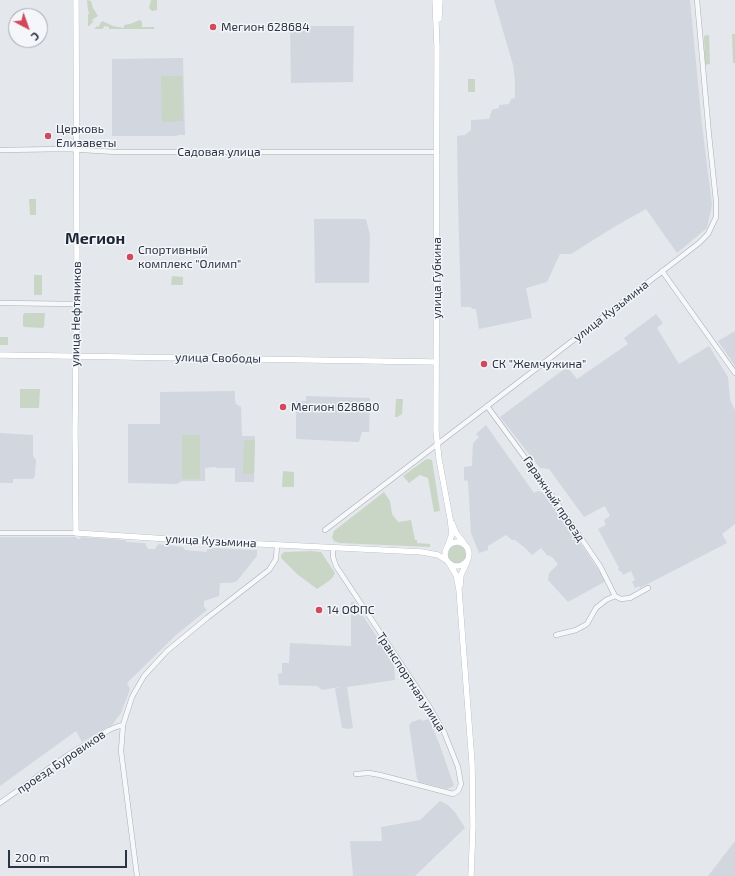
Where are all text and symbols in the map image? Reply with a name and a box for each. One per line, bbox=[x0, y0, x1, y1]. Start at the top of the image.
north arrow bbox=[8, 8, 48, 48]
place label: Мегион 628684 bbox=[221, 20, 310, 34]
marker: Мегион 628684 bbox=[208, 22, 218, 32]
text: С bbox=[29, 30, 42, 44]
place label: Церковь Елизаветы bbox=[56, 122, 116, 150]
marker: Церковь Елизаветы bbox=[43, 131, 53, 141]
street label: Садовая улица bbox=[177, 145, 261, 159]
district label: Мегион bbox=[65, 229, 125, 249]
street label: улица Губкина bbox=[430, 237, 444, 319]
place label: Спортивный комплекс "Олимп" bbox=[138, 243, 241, 271]
marker: Спортивный комплекс "Олимп" bbox=[125, 252, 135, 262]
street label: улица Нефтяников bbox=[68, 261, 84, 367]
street label: улица Кузьмина bbox=[571, 277, 651, 345]
street label: улица Свободы bbox=[175, 350, 261, 366]
place label: СК "Жемчужина" bbox=[492, 357, 586, 371]
marker: СК "Жемчужина" bbox=[479, 359, 489, 369]
place label: Мегион 628680 bbox=[291, 400, 379, 414]
marker: Мегион 628680 bbox=[278, 402, 288, 412]
street label: Гаражный проезд bbox=[520, 453, 588, 545]
street label: улица Кузьмина bbox=[165, 531, 257, 551]
place label: 14 ОФПС bbox=[327, 603, 375, 617]
marker: 14 ОФПС bbox=[314, 605, 324, 615]
street label: Транспортная улица bbox=[374, 630, 448, 734]
street label: проезд Буровиков bbox=[14, 727, 108, 797]
scale bar bbox=[10, 842, 129, 868]
text: 200 m bbox=[15, 850, 49, 864]

